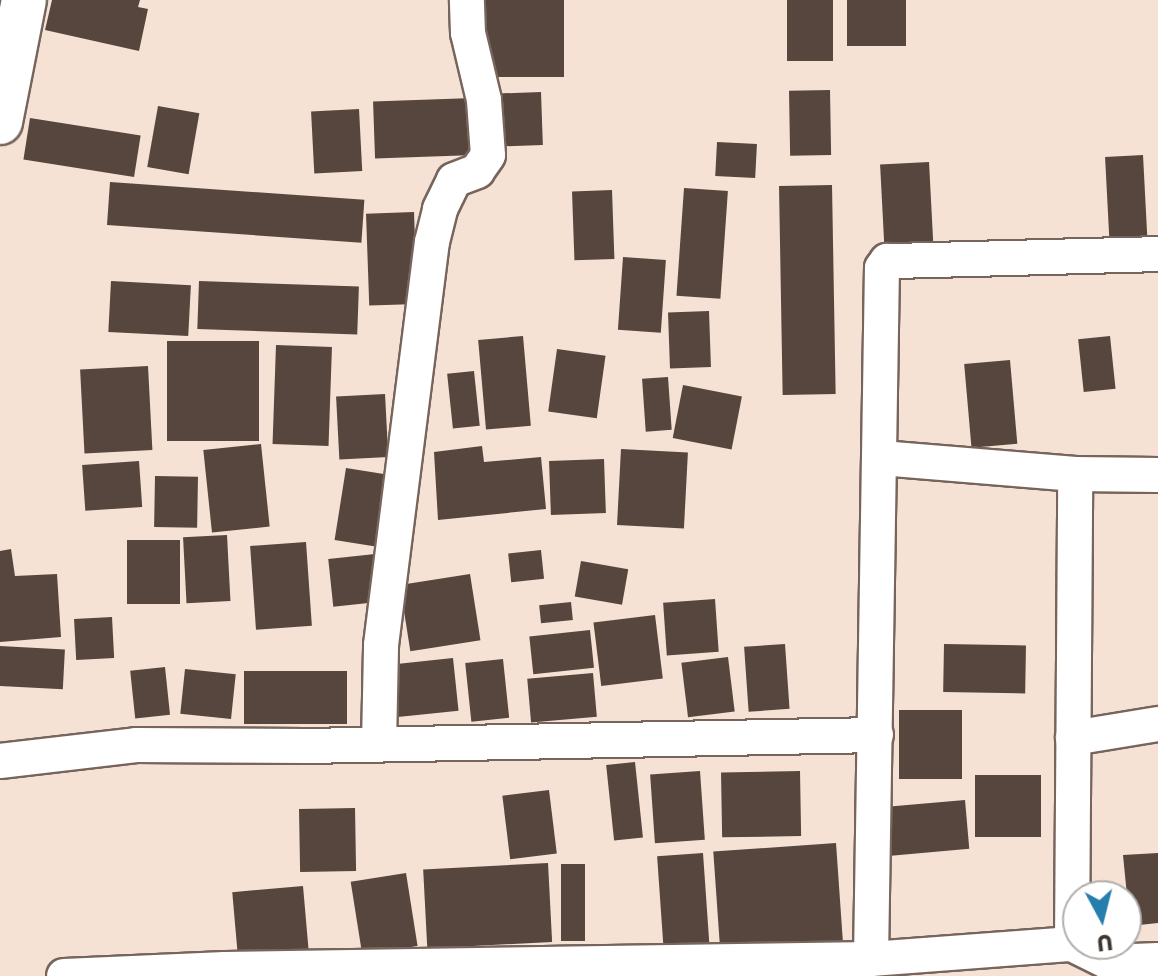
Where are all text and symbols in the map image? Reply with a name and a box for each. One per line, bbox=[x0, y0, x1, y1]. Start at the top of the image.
north arrow bbox=[1062, 880, 1142, 960]
text: U bbox=[1095, 926, 1114, 959]

